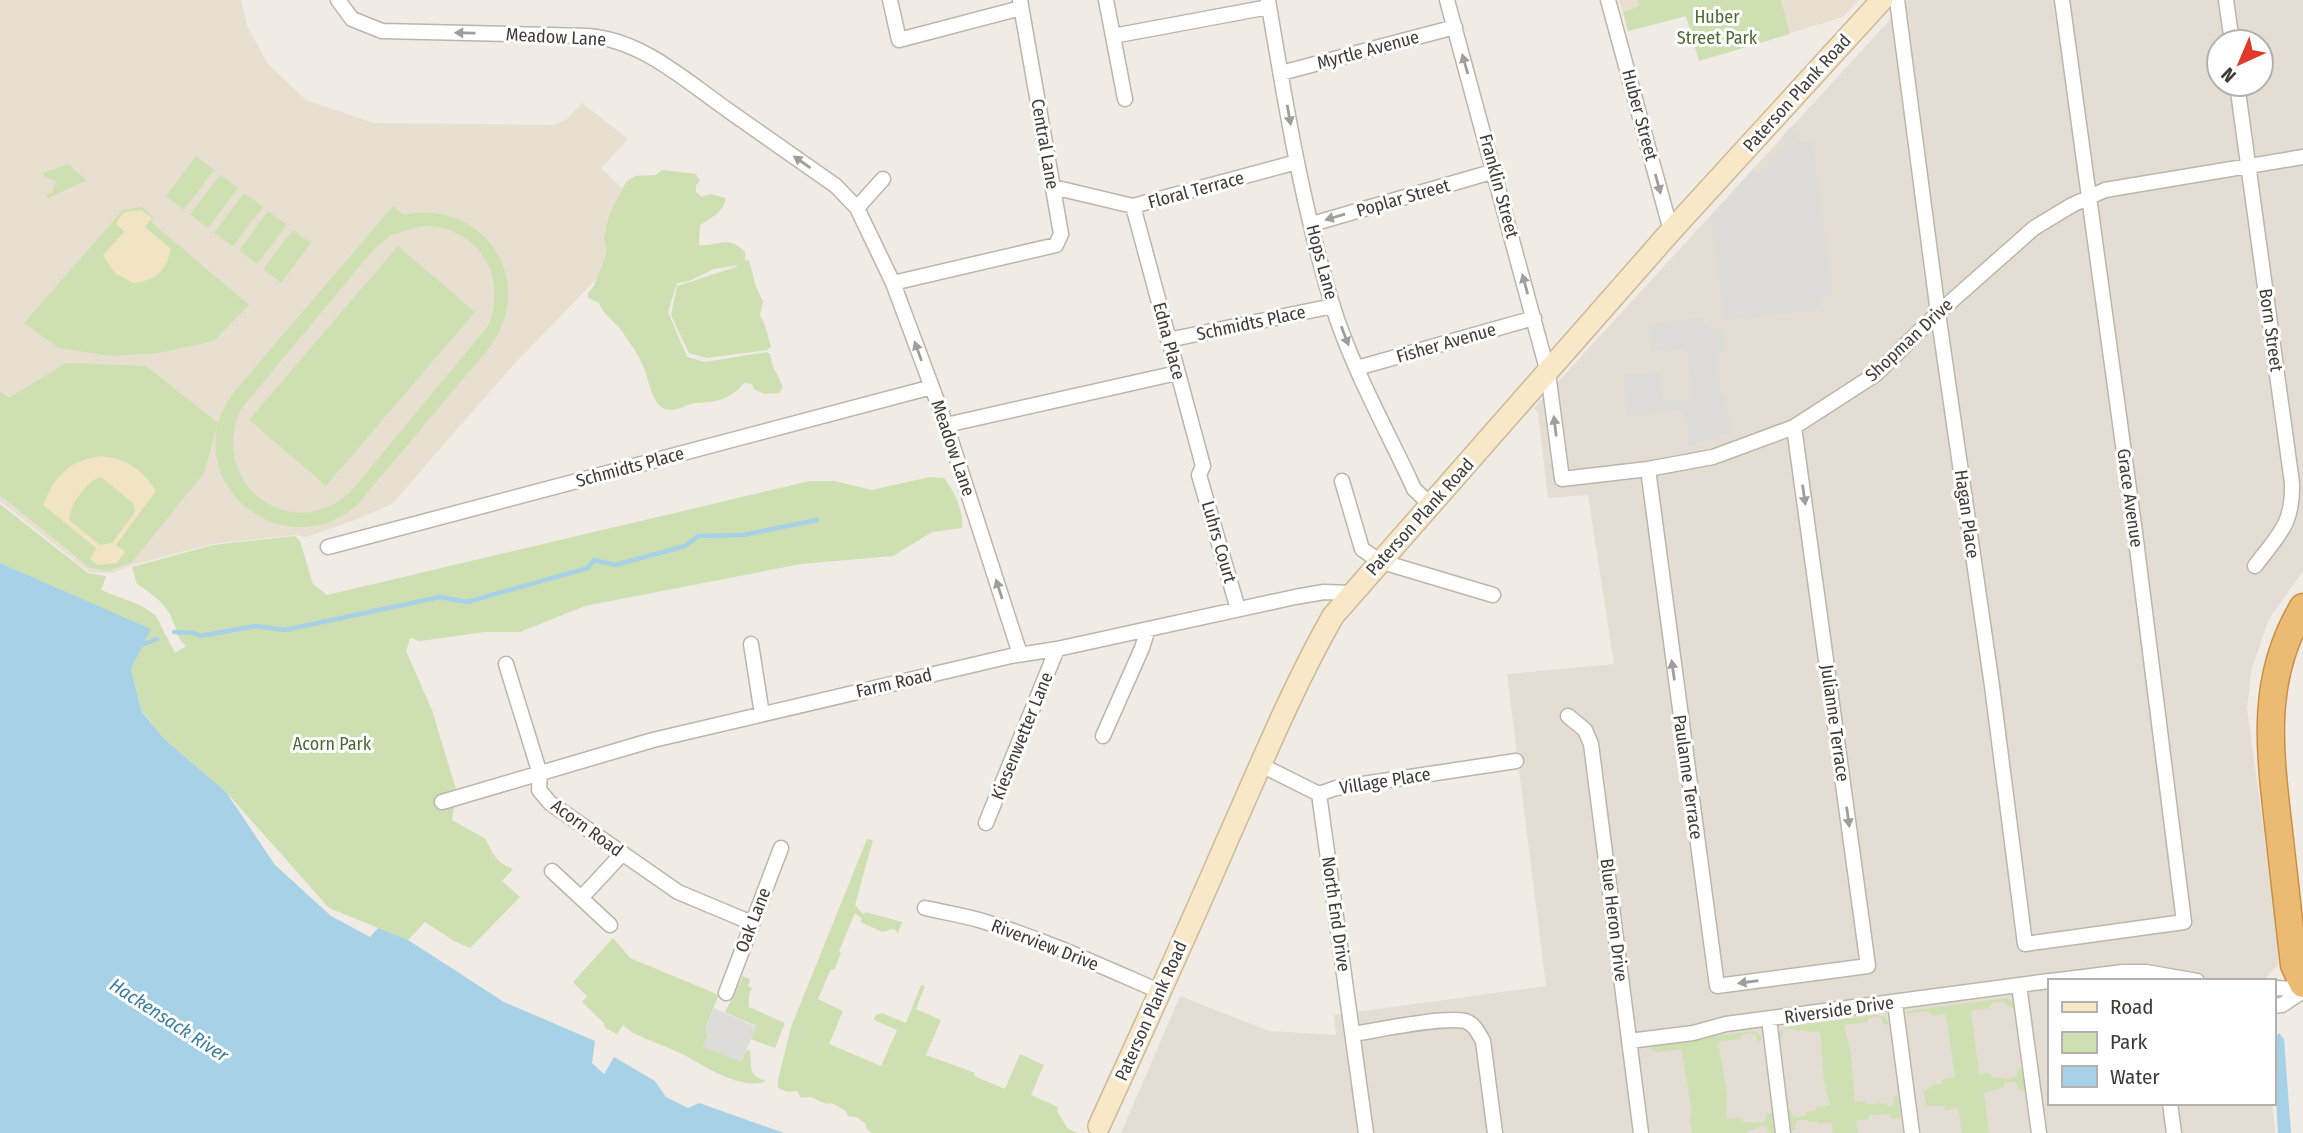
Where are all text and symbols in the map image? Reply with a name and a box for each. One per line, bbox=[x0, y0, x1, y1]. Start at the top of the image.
park label: Huber Street Park bbox=[1677, 6, 1758, 49]
street label: Meadow Lane bbox=[505, 23, 607, 51]
street label: Myrtle Avenue bbox=[1315, 26, 1422, 74]
one-way arrow bbox=[454, 27, 476, 39]
north arrow bbox=[2205, 28, 2275, 98]
street label: Paterson Plank Road bbox=[1738, 30, 1856, 156]
one-way arrow bbox=[1459, 53, 1470, 75]
text: N bbox=[2216, 63, 2241, 87]
street label: Huber Street bbox=[1617, 67, 1663, 163]
street label: Central Lane bbox=[1026, 97, 1064, 191]
one-way arrow bbox=[1284, 105, 1295, 127]
street label: Franklin Street bbox=[1475, 132, 1523, 241]
one-way arrow bbox=[793, 155, 811, 169]
street label: Floral Terrace bbox=[1146, 167, 1247, 213]
street label: Poplar Street bbox=[1354, 174, 1452, 222]
one-way arrow bbox=[1654, 174, 1664, 195]
one-way arrow bbox=[1324, 213, 1345, 223]
street label: Hops Lane bbox=[1301, 222, 1343, 302]
one-way arrow bbox=[1519, 272, 1530, 294]
street label: Born Street bbox=[2254, 287, 2288, 373]
street label: Shopman Drive bbox=[1861, 294, 1958, 386]
street label: Edna Place bbox=[1148, 300, 1190, 382]
street label: Schmidts Place bbox=[1194, 301, 1308, 345]
street label: Fisher Avenue bbox=[1394, 318, 1498, 368]
one-way arrow bbox=[1339, 325, 1350, 346]
one-way arrow bbox=[913, 340, 924, 361]
street label: Meadow Lane bbox=[926, 397, 980, 499]
one-way arrow bbox=[1549, 415, 1560, 437]
street label: Schmidts Place bbox=[574, 442, 687, 492]
street label: Grace Avenue bbox=[2112, 447, 2148, 549]
street label: Paterson Plank Road bbox=[1361, 454, 1479, 580]
street label: Hagan Place bbox=[1950, 468, 1984, 560]
one-way arrow bbox=[1798, 484, 1809, 506]
street label: Luhrs Court bbox=[1197, 498, 1241, 586]
one-way arrow bbox=[994, 579, 1004, 600]
one-way arrow bbox=[1668, 659, 1679, 681]
street label: Julianne Terrace bbox=[1816, 663, 1854, 783]
street label: Farm Road bbox=[854, 664, 934, 702]
street label: Kiesenwetter Lane bbox=[986, 669, 1058, 803]
street label: Paulanne Terrace bbox=[1668, 713, 1708, 841]
park label: Acorn Park bbox=[293, 733, 372, 755]
street label: Village Place bbox=[1338, 763, 1432, 799]
street label: Acorn Road bbox=[547, 795, 627, 861]
one-way arrow bbox=[1843, 807, 1854, 829]
street label: North End Drive bbox=[1317, 855, 1355, 973]
street label: Blue Heron Drive bbox=[1596, 857, 1632, 983]
street label: Oak Lane bbox=[731, 884, 775, 956]
street label: Riverview Drive bbox=[988, 914, 1102, 976]
street label: Paterson Plank Road bbox=[1110, 938, 1192, 1084]
water label: Hackensack River bbox=[105, 973, 234, 1068]
one-way arrow bbox=[1737, 977, 1759, 988]
legend bbox=[2048, 979, 2275, 1105]
street label: Riverside Drive bbox=[1783, 991, 1895, 1029]
text: Road bbox=[2110, 994, 2154, 1020]
text: Park bbox=[2110, 1029, 2148, 1055]
text: Water bbox=[2110, 1064, 2160, 1090]

